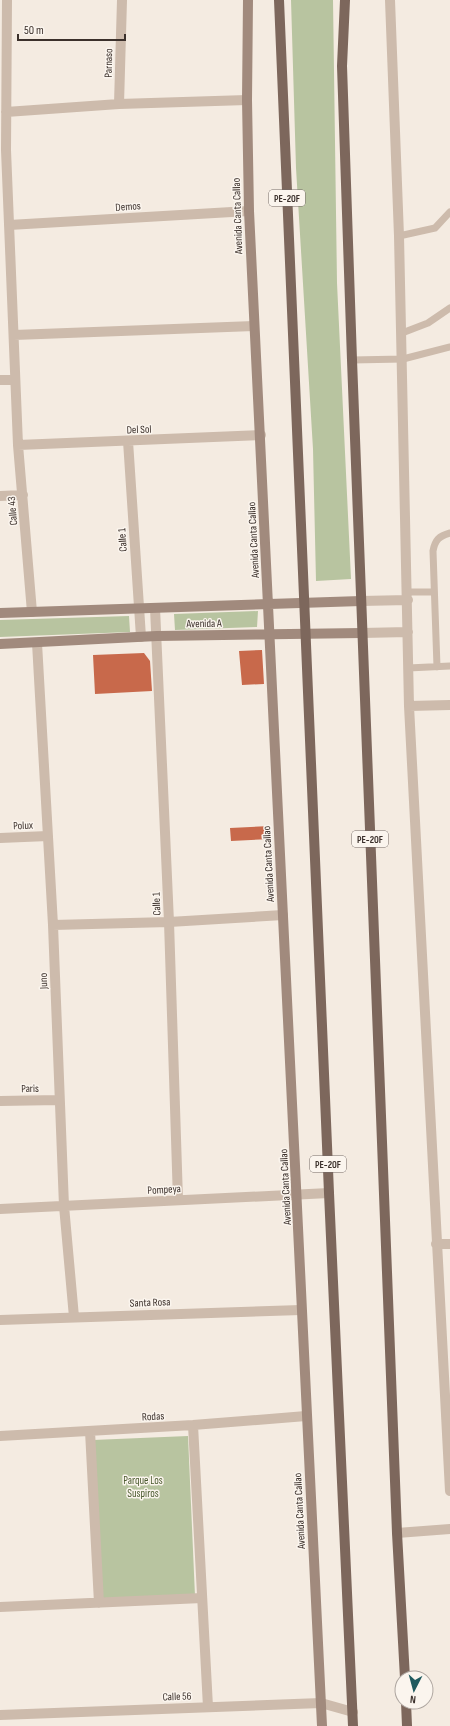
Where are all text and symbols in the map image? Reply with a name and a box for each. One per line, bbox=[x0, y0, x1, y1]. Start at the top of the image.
scale bar bbox=[18, 16, 125, 42]
text: 50 m bbox=[24, 23, 44, 38]
street label: Parnaso bbox=[102, 48, 115, 78]
street label: Avenida Canta Callao bbox=[230, 177, 245, 255]
road number: PE-20F bbox=[269, 190, 305, 206]
street label: Demos bbox=[115, 199, 141, 214]
street label: Del Sol bbox=[126, 423, 152, 436]
street label: Calle 43 bbox=[5, 496, 20, 526]
street label: Avenida Canta Callao bbox=[245, 501, 262, 579]
street label: Calle 1 bbox=[115, 528, 130, 552]
street label: Avenida A bbox=[185, 617, 222, 630]
street label: Polux bbox=[13, 819, 33, 832]
street label: Avenida Canta Callao bbox=[260, 825, 277, 903]
road number: PE-20F bbox=[352, 831, 388, 847]
street label: Calle 1 bbox=[150, 892, 163, 916]
street label: Juno bbox=[37, 972, 50, 990]
street label: Paris bbox=[21, 1082, 39, 1095]
street label: Avenida Canta Callao bbox=[277, 1148, 294, 1226]
road number: PE-20F bbox=[310, 1156, 346, 1172]
street label: Pompeya bbox=[147, 1182, 181, 1197]
street label: Santa Rosa bbox=[129, 1295, 171, 1310]
street label: Rodas bbox=[142, 1409, 165, 1424]
street label: Avenida Canta Callao bbox=[291, 1472, 308, 1550]
park label: Parque Los Suspiros bbox=[123, 1474, 163, 1500]
north arrow bbox=[394, 1670, 434, 1710]
street label: Calle 56 bbox=[162, 1689, 192, 1703]
text: N bbox=[409, 1693, 417, 1706]

